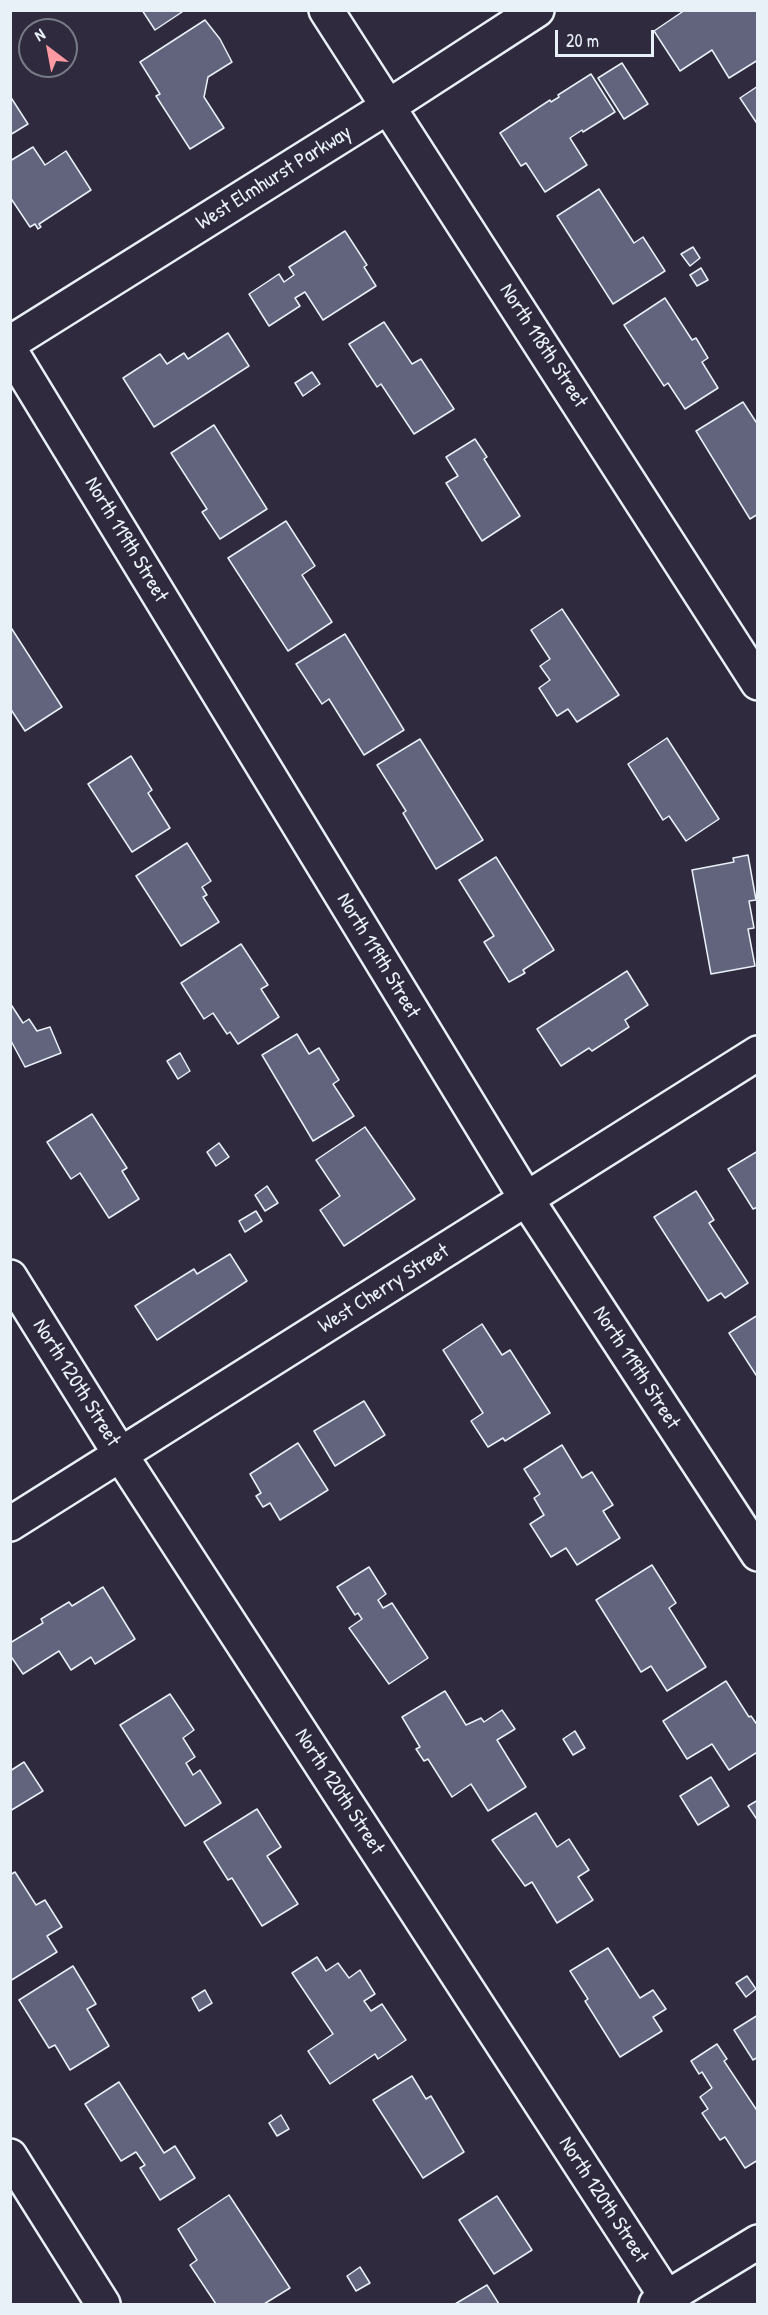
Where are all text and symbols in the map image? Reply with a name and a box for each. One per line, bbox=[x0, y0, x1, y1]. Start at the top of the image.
north arrow bbox=[18, 18, 78, 78]
scale bar bbox=[558, 18, 657, 56]
text: N bbox=[30, 23, 49, 46]
text: 20 m bbox=[566, 28, 599, 53]
street label: West Elmhurst Parkway bbox=[192, 120, 356, 236]
street label: North 118th Street bbox=[494, 279, 592, 413]
street label: North 119th Street bbox=[79, 473, 173, 607]
street label: North 119th Street bbox=[331, 889, 425, 1023]
street label: West Cherry Street bbox=[314, 1239, 454, 1339]
street label: North 119th Street bbox=[587, 1302, 685, 1434]
street label: North 120th Street bbox=[27, 1315, 125, 1451]
street label: North 120th Street bbox=[289, 1724, 389, 1860]
street label: North 120th Street bbox=[553, 2132, 653, 2268]

